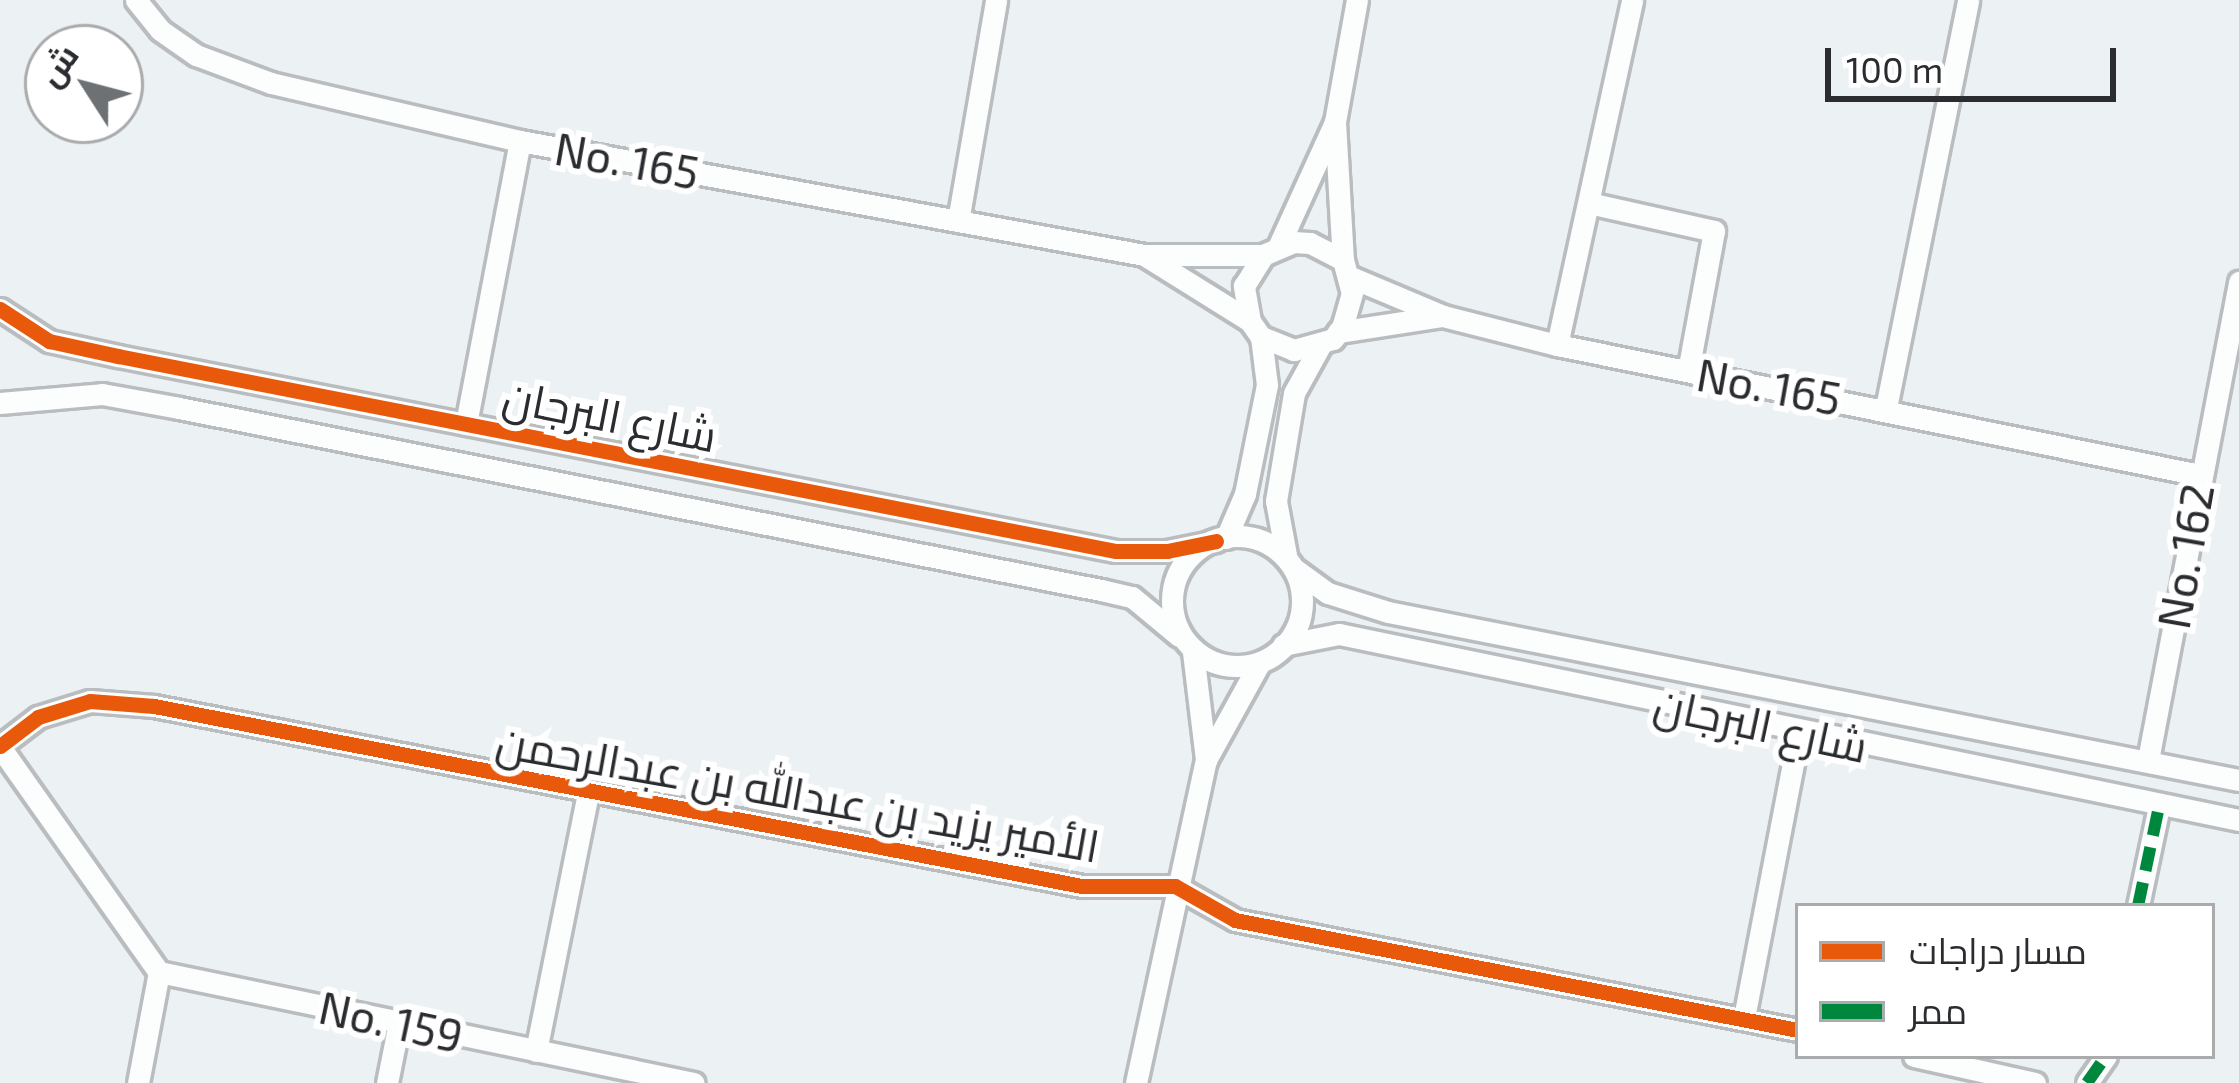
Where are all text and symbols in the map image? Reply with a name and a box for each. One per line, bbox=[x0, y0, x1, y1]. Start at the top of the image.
north arrow bbox=[24, 24, 144, 144]
scale bar bbox=[1831, 24, 2122, 98]
text: ش bbox=[29, 36, 86, 93]
text: 100 m bbox=[1846, 47, 1943, 90]
street label: No. 165 bbox=[551, 121, 703, 199]
street label: No. 165 bbox=[1693, 347, 1845, 425]
street label: شارع البرجان bbox=[499, 368, 721, 462]
street label: No. 162 bbox=[2146, 479, 2224, 633]
street label: شارع البرجان bbox=[1649, 675, 1873, 773]
street label: الأمير يزيد بن عبدالله بن عبدالرحمن bbox=[492, 713, 1104, 873]
legend bbox=[1795, 903, 2215, 1059]
text: مسار دراجات bbox=[1909, 928, 2087, 971]
street label: No. 159 bbox=[314, 979, 468, 1063]
text: ممر bbox=[1909, 988, 1967, 1031]

